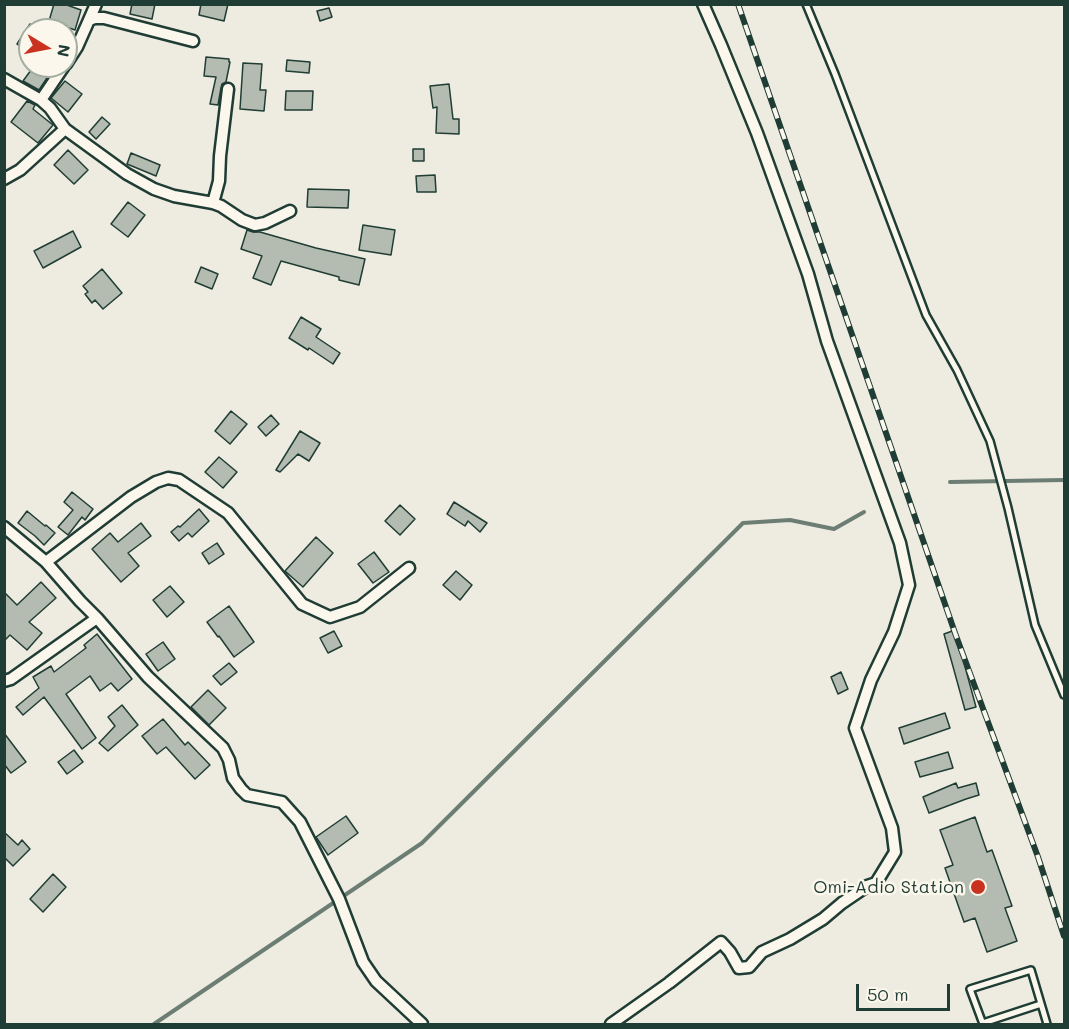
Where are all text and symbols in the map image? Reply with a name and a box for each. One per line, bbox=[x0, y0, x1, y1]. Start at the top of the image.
north arrow bbox=[18, 18, 78, 78]
text: N bbox=[53, 43, 76, 59]
place label: Omi-Adio Station bbox=[813, 876, 964, 898]
marker: Omi-Adio Station bbox=[969, 878, 987, 896]
scale bar bbox=[859, 972, 954, 1010]
text: 50 m bbox=[867, 982, 909, 1006]

